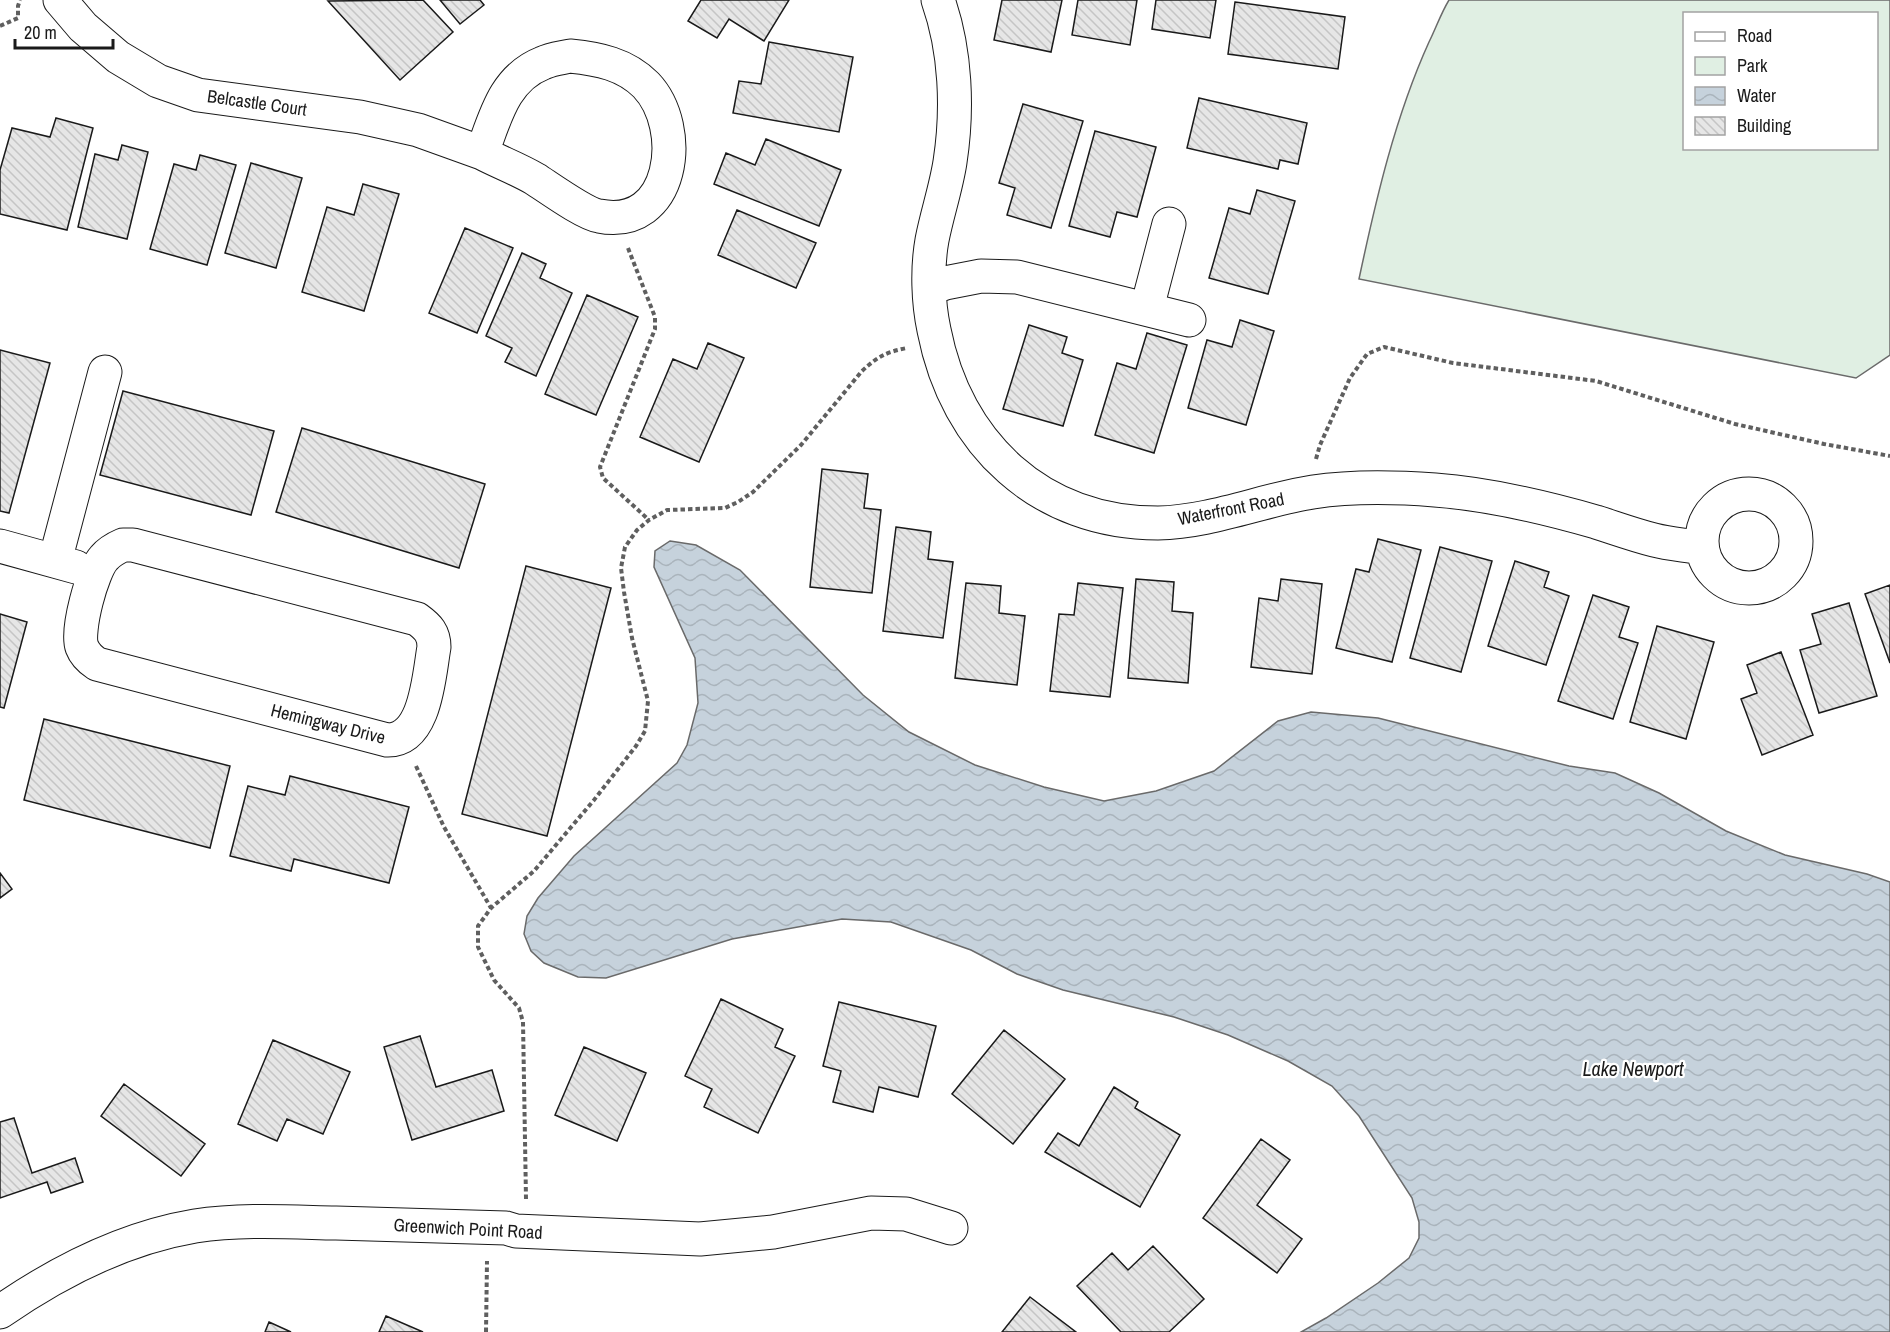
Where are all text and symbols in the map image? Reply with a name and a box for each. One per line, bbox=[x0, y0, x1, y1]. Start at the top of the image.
scale bar bbox=[15, 12, 112, 50]
legend bbox=[1683, 12, 1878, 150]
text: 20 m bbox=[24, 20, 57, 45]
text: Road bbox=[1737, 23, 1772, 48]
text: Park bbox=[1737, 53, 1768, 78]
street label: Belcastle Court bbox=[206, 83, 308, 122]
text: Water bbox=[1737, 83, 1776, 108]
text: Building bbox=[1737, 113, 1792, 138]
street label: Waterfront Road bbox=[1176, 486, 1286, 531]
street label: Hemingway Drive bbox=[268, 697, 388, 750]
water label: Lake Newport bbox=[1582, 1055, 1684, 1082]
street label: Greenwich Point Road bbox=[393, 1212, 543, 1245]

